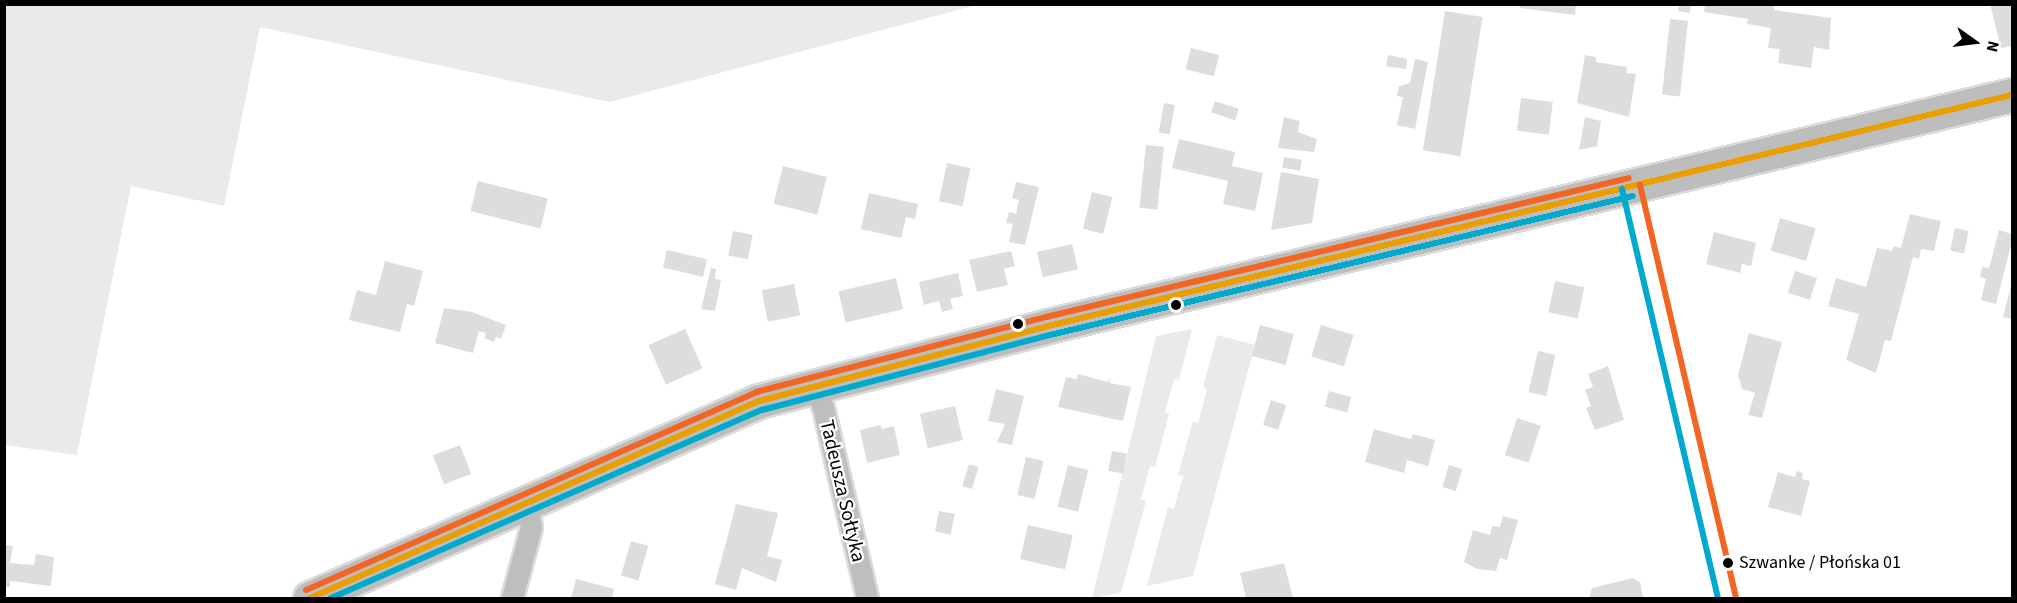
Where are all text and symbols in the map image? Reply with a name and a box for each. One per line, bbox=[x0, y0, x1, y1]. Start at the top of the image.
north arrow bbox=[1945, 12, 2005, 72]
text: N bbox=[1981, 39, 2004, 54]
unlabelled marker bbox=[1170, 299, 1182, 311]
unlabelled marker bbox=[1012, 318, 1024, 330]
street label: Tadeusza Sołtyka bbox=[814, 418, 870, 564]
place label: Szwanke / Płońska 01 bbox=[1739, 552, 1901, 574]
marker: Szwanke / Płońska 01 bbox=[1722, 557, 1734, 569]

